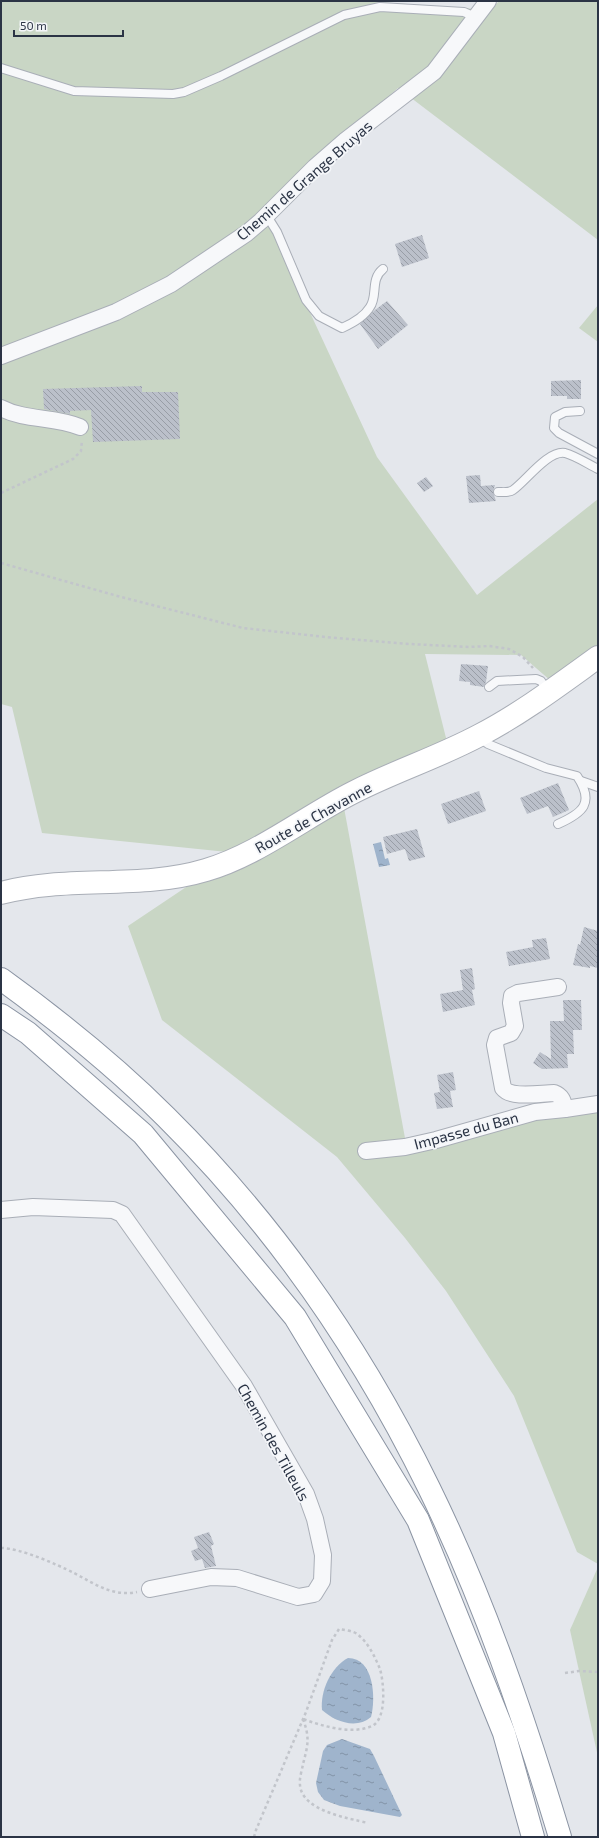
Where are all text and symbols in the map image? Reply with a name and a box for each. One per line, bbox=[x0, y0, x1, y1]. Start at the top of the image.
scale bar bbox=[14, 12, 123, 38]
text: 50 m bbox=[20, 18, 47, 32]
street label: Chemin de Grange Bruyas bbox=[232, 116, 376, 244]
street label: Route de Chavanne bbox=[252, 777, 374, 857]
street label: Impasse du Ban bbox=[412, 1107, 520, 1153]
street label: Chemin des Tilleuls bbox=[234, 1380, 314, 1504]

